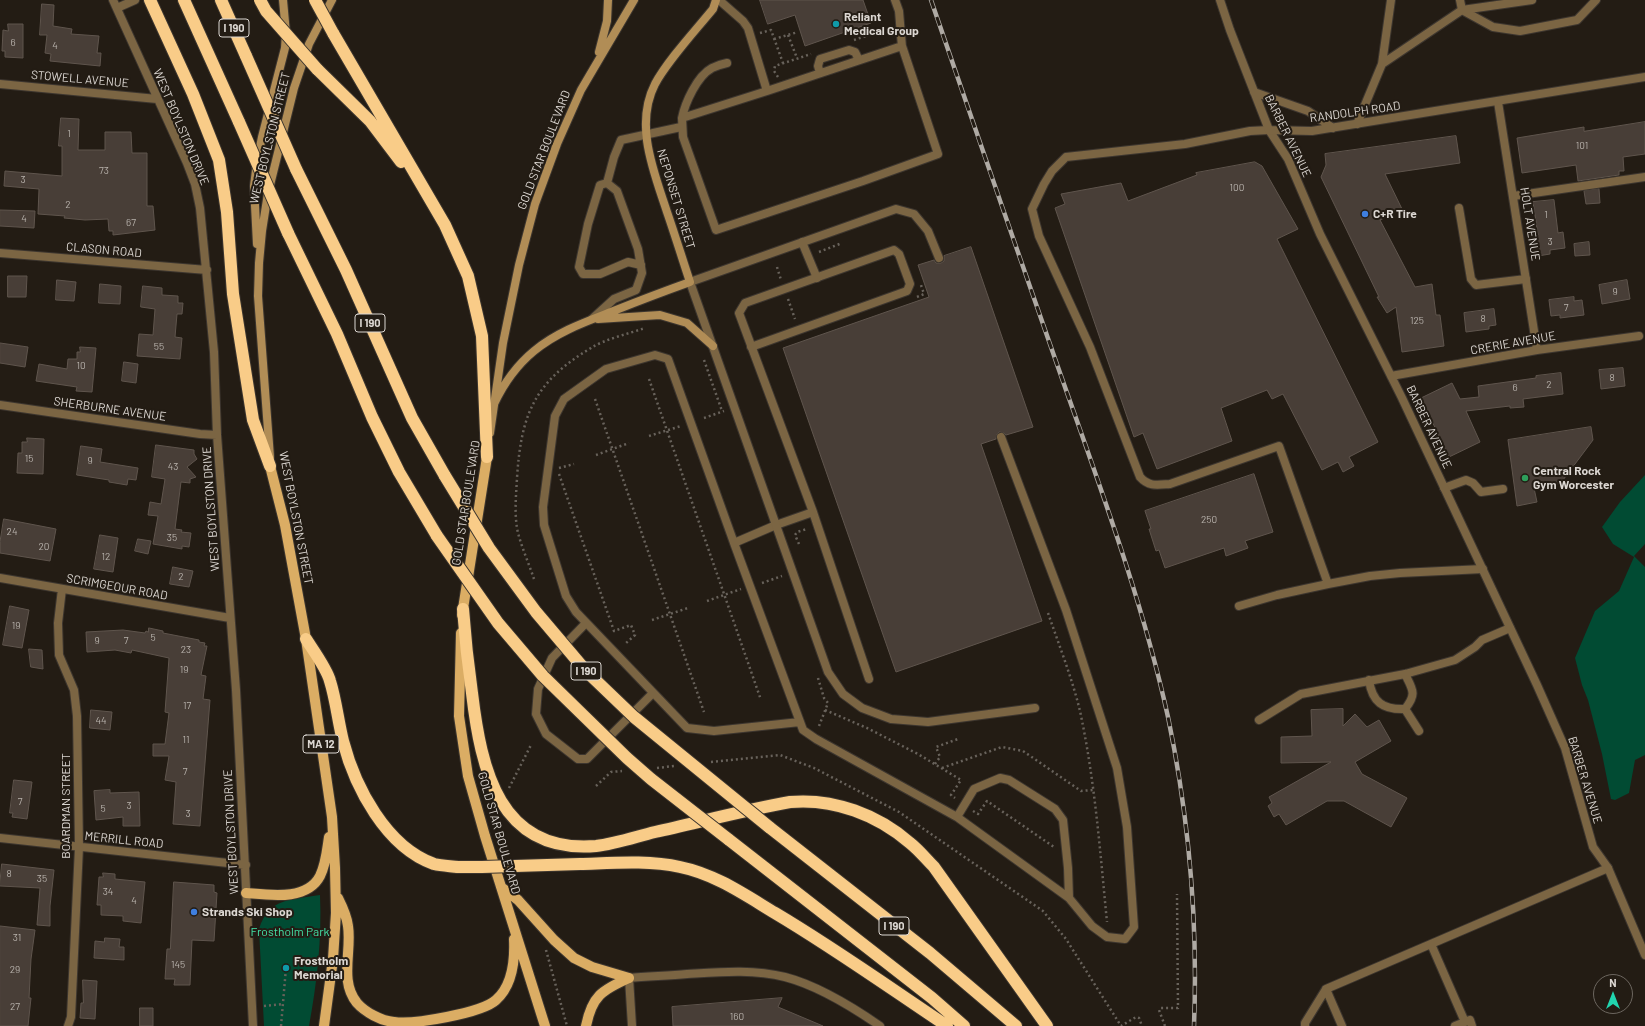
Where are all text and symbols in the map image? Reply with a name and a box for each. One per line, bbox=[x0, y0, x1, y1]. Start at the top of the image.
place label: Reliant Medical Group bbox=[844, 10, 919, 38]
road number: I 190 bbox=[219, 19, 249, 37]
marker: Reliant Medical Group bbox=[831, 19, 841, 29]
house number: 6 bbox=[10, 37, 16, 49]
house number: 4 bbox=[52, 40, 58, 52]
street label: WEST BOYLSTON DRIVE bbox=[150, 67, 212, 187]
street label: STOWELL AVENUE bbox=[31, 68, 129, 90]
street label: WEST BOYLSTON STREET bbox=[247, 71, 293, 205]
street label: GOLD STAR BOULEVARD bbox=[515, 88, 573, 212]
street label: BARBER AVENUE bbox=[1262, 92, 1314, 180]
street label: RANDOLPH ROAD bbox=[1309, 99, 1401, 125]
house number: 1 bbox=[67, 128, 71, 140]
house number: 101 bbox=[1576, 140, 1588, 152]
street label: NEPONSET STREET bbox=[654, 147, 698, 251]
house number: 73 bbox=[99, 165, 109, 177]
house number: 3 bbox=[20, 174, 26, 186]
house number: 100 bbox=[1230, 182, 1244, 194]
street label: HOLT AVENUE bbox=[1517, 186, 1543, 262]
house number: 2 bbox=[65, 199, 71, 211]
place label: C+R Tire bbox=[1373, 207, 1417, 221]
marker: C+R Tire bbox=[1360, 209, 1370, 219]
house number: 1 bbox=[1544, 209, 1548, 221]
house number: 4 bbox=[21, 213, 27, 225]
house number: 67 bbox=[126, 217, 136, 229]
house number: 3 bbox=[1547, 236, 1553, 248]
street label: CLASON ROAD bbox=[66, 240, 142, 260]
house number: 9 bbox=[1612, 286, 1618, 298]
house number: 7 bbox=[1564, 302, 1568, 314]
house number: 8 bbox=[1480, 313, 1486, 325]
road number: I 190 bbox=[355, 314, 385, 332]
house number: 125 bbox=[1410, 315, 1424, 327]
street label: CRERIE AVENUE bbox=[1469, 328, 1557, 358]
house number: 55 bbox=[154, 341, 164, 353]
house number: 10 bbox=[76, 360, 86, 372]
house number: 8 bbox=[1609, 372, 1615, 384]
house number: 2 bbox=[1546, 379, 1552, 391]
house number: 6 bbox=[1512, 382, 1518, 394]
street label: BARBER AVENUE bbox=[1403, 383, 1455, 471]
street label: SHERBURNE AVENUE bbox=[53, 394, 167, 424]
street label: GOLD STAR BOULEVARD bbox=[449, 439, 483, 567]
street label: WEST BOYLSTON DRIVE bbox=[199, 446, 223, 572]
street label: WEST BOYLSTON STREET bbox=[276, 450, 316, 586]
house number: 15 bbox=[25, 453, 33, 465]
house number: 9 bbox=[87, 455, 93, 467]
house number: 43 bbox=[168, 461, 178, 473]
place label: Central Rock Gym Worcester bbox=[1533, 464, 1614, 492]
marker: Central Rock Gym Worcester bbox=[1520, 473, 1530, 483]
house number: 250 bbox=[1201, 514, 1217, 526]
house number: 24 bbox=[7, 526, 17, 538]
house number: 35 bbox=[167, 532, 177, 544]
house number: 20 bbox=[38, 541, 50, 553]
house number: 12 bbox=[102, 551, 110, 563]
street label: SCRIMGEOUR ROAD bbox=[65, 571, 169, 603]
house number: 2 bbox=[178, 571, 184, 583]
house number: 19 bbox=[12, 620, 20, 632]
house number: 5 bbox=[150, 632, 156, 644]
house number: 9 bbox=[94, 635, 100, 647]
house number: 7 bbox=[124, 635, 128, 647]
house number: 23 bbox=[181, 644, 191, 656]
road number: I 190 bbox=[571, 662, 601, 680]
house number: 19 bbox=[180, 664, 188, 676]
house number: 17 bbox=[183, 700, 191, 712]
house number: 44 bbox=[95, 715, 107, 727]
house number: 11 bbox=[182, 734, 190, 746]
road number: MA 12 bbox=[303, 735, 339, 753]
street label: BARBER AVENUE bbox=[1565, 735, 1605, 825]
street label: BOARDMAN STREET bbox=[59, 753, 73, 859]
house number: 7 bbox=[183, 766, 187, 778]
street label: WEST BOYLSTON DRIVE bbox=[221, 769, 241, 895]
street label: GOLD STAR BOULEVARD bbox=[475, 770, 523, 896]
house number: 7 bbox=[18, 796, 22, 808]
house number: 3 bbox=[126, 800, 132, 812]
house number: 5 bbox=[100, 803, 106, 815]
house number: 3 bbox=[185, 808, 191, 820]
street label: MERRILL ROAD bbox=[84, 829, 164, 851]
house number: 8 bbox=[6, 868, 12, 880]
house number: 35 bbox=[37, 873, 47, 885]
house number: 34 bbox=[103, 886, 113, 898]
house number: 4 bbox=[131, 895, 137, 907]
place label: Strands Ski Shop bbox=[202, 905, 292, 919]
marker: Strands Ski Shop bbox=[189, 907, 199, 917]
road number: I 190 bbox=[879, 917, 909, 935]
park label: Frostholm Park bbox=[250, 925, 330, 939]
house number: 31 bbox=[13, 932, 21, 944]
place label: Frostholm Memorial bbox=[294, 954, 348, 982]
house number: 145 bbox=[171, 959, 185, 971]
marker: Frostholm Memorial bbox=[281, 963, 291, 973]
house number: 29 bbox=[10, 964, 20, 976]
north arrow bbox=[1593, 974, 1633, 1014]
text: N bbox=[1609, 976, 1617, 989]
house number: 27 bbox=[10, 1001, 20, 1013]
house number: 160 bbox=[730, 1011, 744, 1023]

